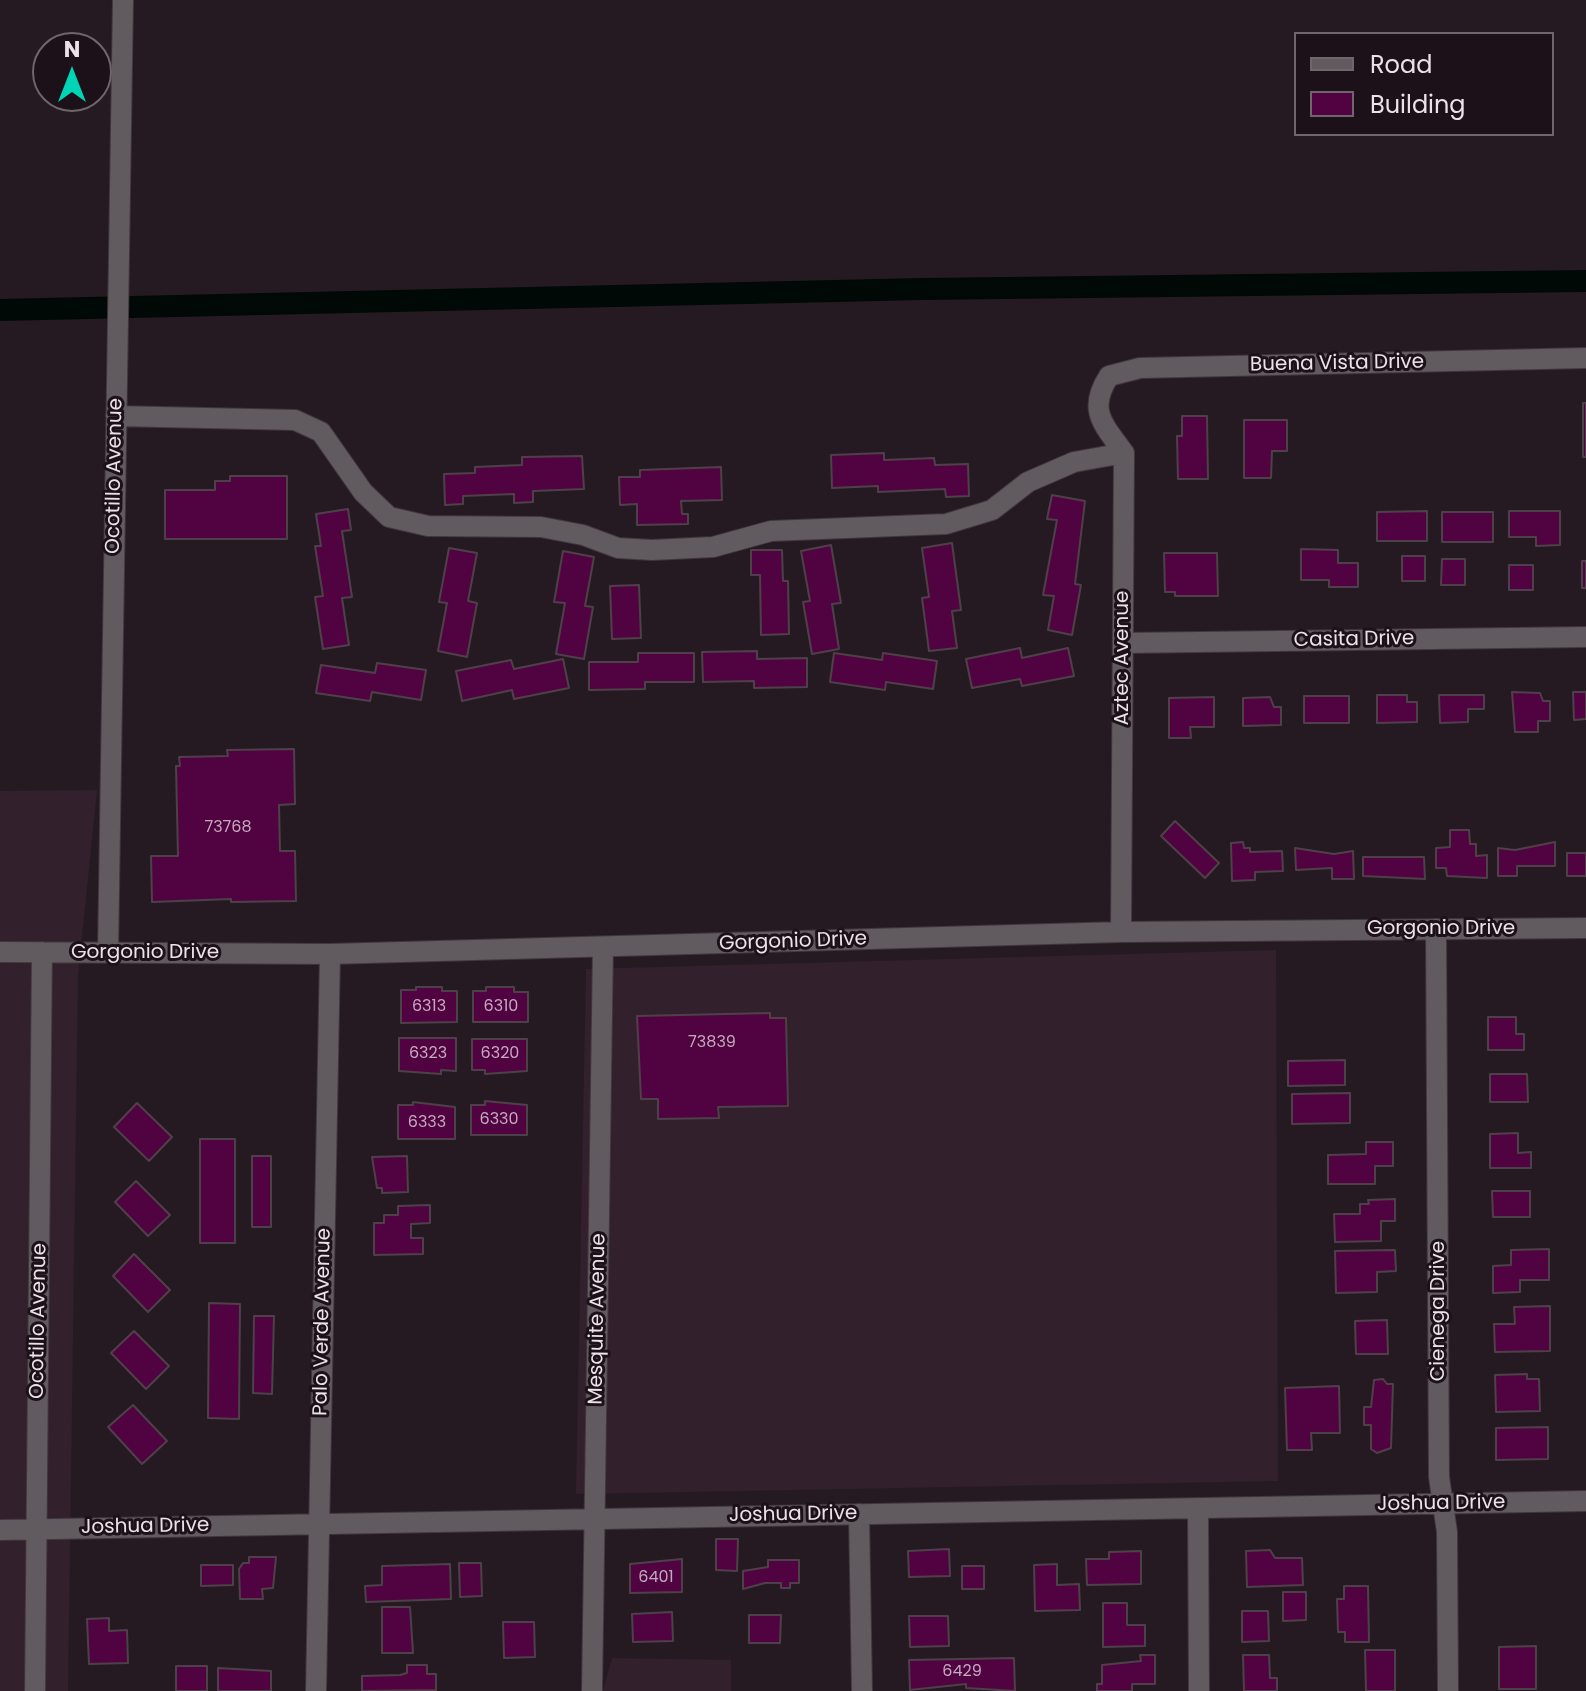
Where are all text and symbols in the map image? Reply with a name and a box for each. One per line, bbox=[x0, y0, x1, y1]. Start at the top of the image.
north arrow bbox=[32, 32, 112, 112]
legend bbox=[1294, 32, 1554, 136]
text: N bbox=[64, 34, 80, 65]
text: Road bbox=[1370, 48, 1432, 81]
text: Building bbox=[1370, 88, 1466, 121]
street label: Buena Vista Drive bbox=[1250, 350, 1424, 378]
street label: Ocotillo Avenue bbox=[102, 398, 128, 554]
street label: Aztec Avenue bbox=[1111, 591, 1135, 725]
street label: Casita Drive bbox=[1293, 627, 1415, 653]
house number: 73768 bbox=[204, 818, 252, 838]
street label: Gorgonio Drive bbox=[1367, 917, 1515, 941]
street label: Gorgonio Drive bbox=[719, 927, 867, 957]
street label: Gorgonio Drive bbox=[71, 941, 219, 965]
house number: 6313 bbox=[412, 997, 446, 1017]
house number: 6310 bbox=[484, 997, 518, 1017]
house number: 73839 bbox=[688, 1033, 736, 1053]
house number: 6323 bbox=[409, 1044, 447, 1064]
house number: 6320 bbox=[481, 1044, 519, 1064]
house number: 6330 bbox=[479, 1110, 519, 1130]
house number: 6333 bbox=[408, 1113, 446, 1133]
street label: Palo Verde Avenue bbox=[309, 1228, 337, 1416]
street label: Mesquite Avenue bbox=[585, 1233, 611, 1405]
street label: Cienega Drive bbox=[1427, 1241, 1451, 1381]
street label: Ocotillo Avenue bbox=[26, 1243, 52, 1399]
street label: Joshua Drive bbox=[1377, 1491, 1505, 1517]
street label: Joshua Drive bbox=[729, 1502, 857, 1528]
street label: Joshua Drive bbox=[81, 1514, 209, 1540]
house number: 6401 bbox=[638, 1568, 674, 1588]
house number: 6429 bbox=[942, 1662, 982, 1682]

